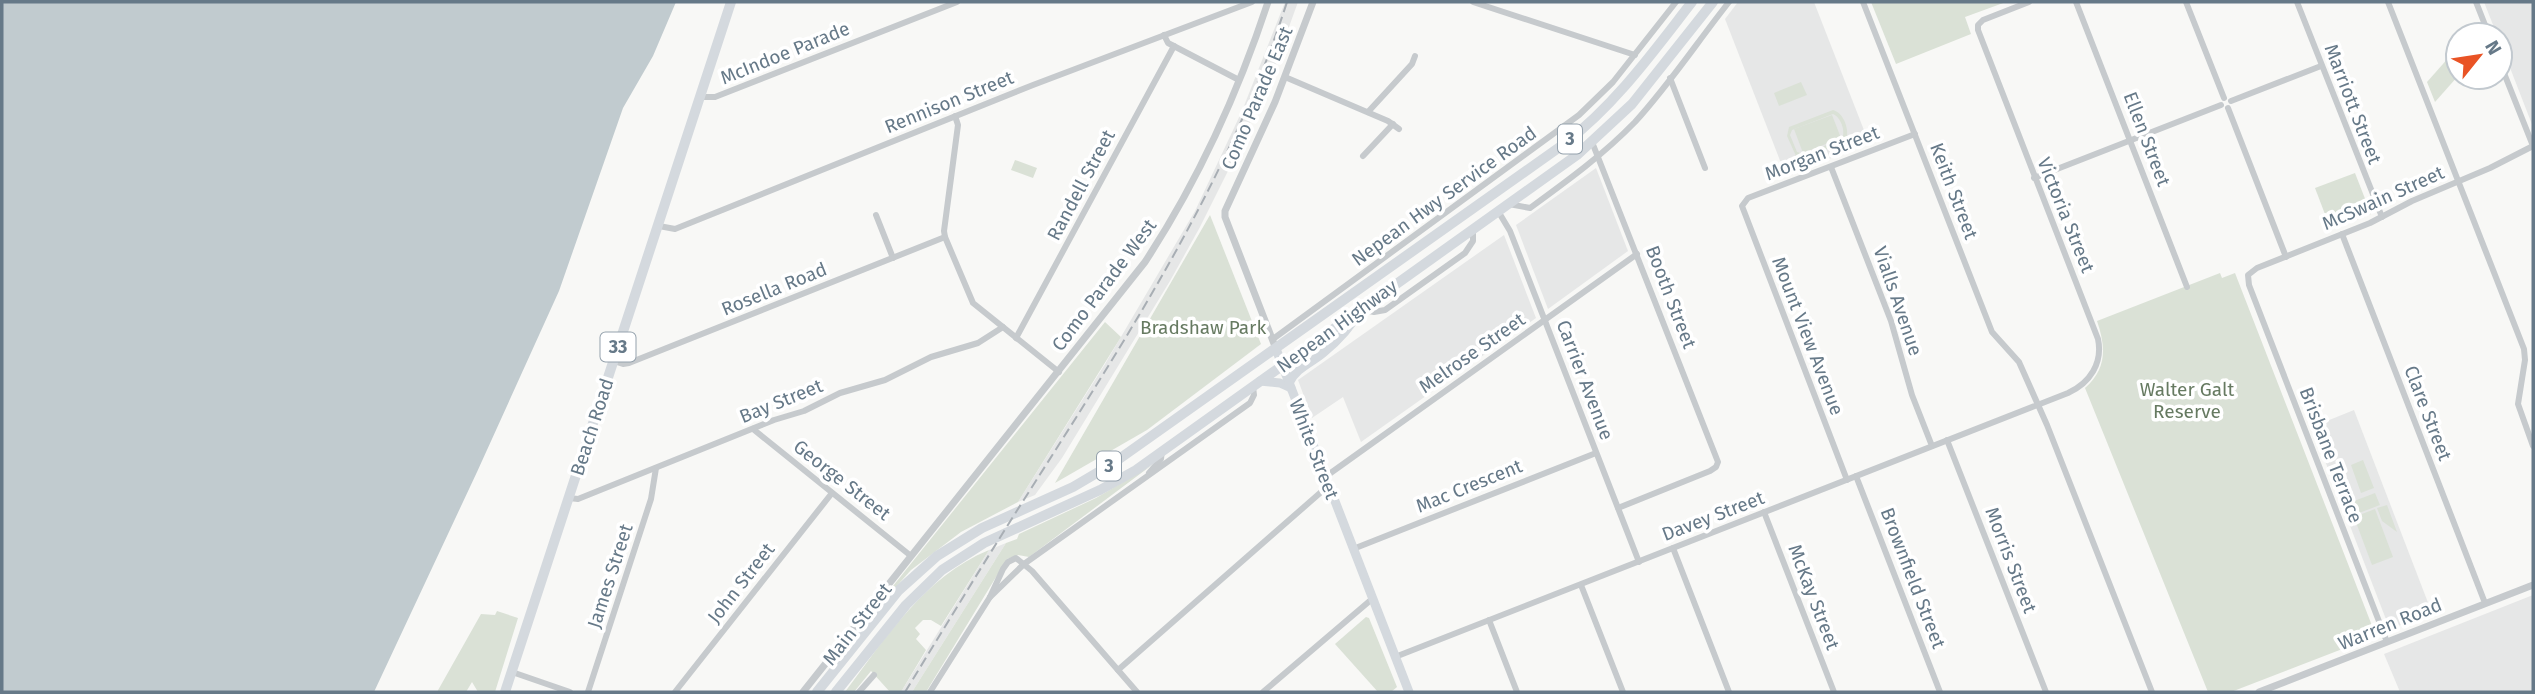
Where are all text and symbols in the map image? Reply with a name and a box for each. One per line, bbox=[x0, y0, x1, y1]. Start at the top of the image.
street label: McIndoe Parade bbox=[717, 17, 853, 89]
north arrow bbox=[2444, 21, 2514, 91]
street label: Como Parade East bbox=[1216, 23, 1298, 173]
text: N bbox=[2480, 37, 2506, 59]
street label: Marriott Street bbox=[2320, 41, 2386, 167]
street label: Rennison Street bbox=[881, 66, 1017, 138]
street label: Ellen Street bbox=[2118, 89, 2176, 190]
street label: Nepean Hwy Service Road bbox=[1347, 121, 1541, 271]
street label: Morgan Street bbox=[1762, 121, 1882, 185]
road number: 3 bbox=[1558, 124, 1582, 154]
street label: Randell Street bbox=[1042, 126, 1120, 244]
street label: Keith Street bbox=[1925, 140, 1983, 242]
street label: Victoria Street bbox=[2032, 154, 2100, 276]
street label: McSwain Street bbox=[2318, 161, 2448, 235]
street label: Como Parade West bbox=[1047, 214, 1161, 356]
street label: Booth Street bbox=[1641, 242, 1701, 352]
street label: Vialls Avenue bbox=[1869, 243, 1927, 359]
street label: Mount View Avenue bbox=[1767, 253, 1849, 419]
street label: Rosella Road bbox=[718, 257, 830, 321]
street label: Nepean Highway bbox=[1272, 274, 1402, 377]
street label: Melrose Street bbox=[1414, 308, 1530, 398]
park label: Bradshaw Park bbox=[1140, 316, 1266, 339]
street label: Carrier Avenue bbox=[1552, 317, 1618, 443]
road number: 33 bbox=[600, 332, 636, 362]
street label: Clare Street bbox=[2399, 362, 2457, 464]
street label: Bay Street bbox=[736, 374, 826, 428]
street label: Beach Road bbox=[565, 375, 619, 479]
park label: Walter Galt Reserve bbox=[2140, 378, 2234, 423]
street label: Brisbane Terrace bbox=[2295, 384, 2367, 526]
street label: White Street bbox=[1284, 396, 1344, 503]
street label: George Street bbox=[789, 435, 895, 525]
road number: 3 bbox=[1097, 452, 1121, 480]
street label: Mac Crescent bbox=[1412, 454, 1526, 518]
street label: Davey Street bbox=[1659, 486, 1767, 546]
street label: Brownfield Street bbox=[1876, 504, 1950, 652]
street label: Morris Street bbox=[1980, 504, 2042, 616]
street label: James Street bbox=[582, 521, 638, 631]
street label: John Street bbox=[702, 538, 780, 628]
street label: McKay Street bbox=[1783, 541, 1845, 653]
street label: Main Street bbox=[818, 578, 896, 670]
street label: Warren Road bbox=[2335, 593, 2445, 655]

